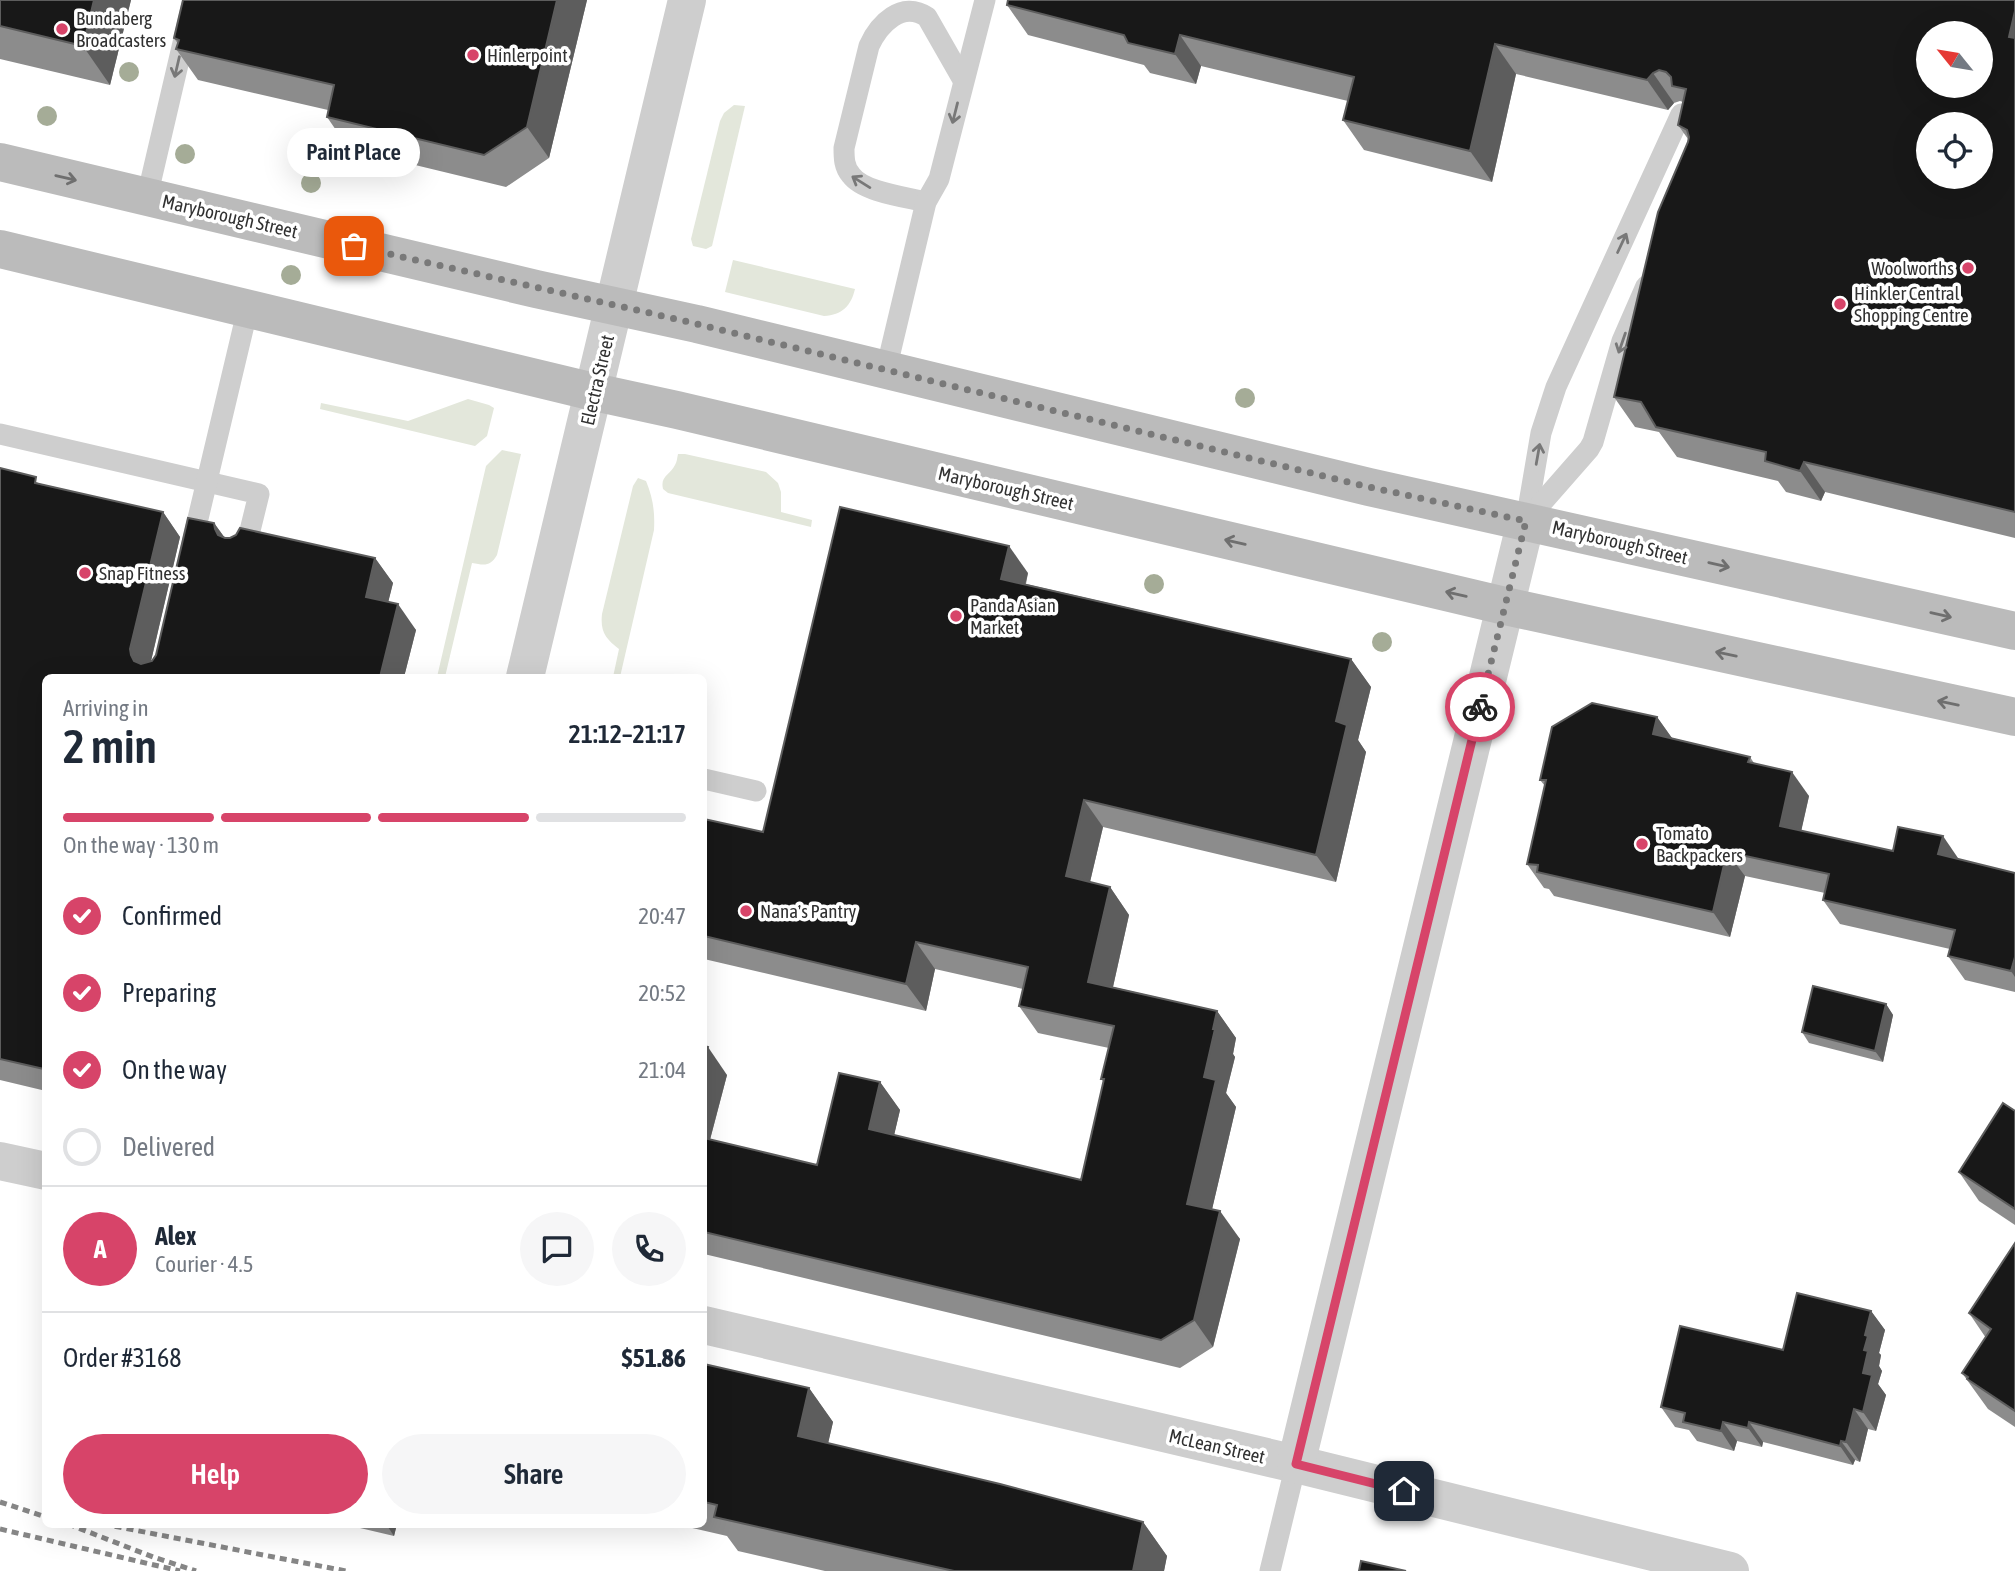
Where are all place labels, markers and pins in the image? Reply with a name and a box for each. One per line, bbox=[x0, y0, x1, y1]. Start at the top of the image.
place label: Bundaberg Broadcasters bbox=[76, 7, 166, 51]
marker: Bundaberg Broadcasters bbox=[54, 21, 70, 37]
place label: Hinlerpoint bbox=[487, 44, 568, 66]
marker: Hinlerpoint bbox=[465, 47, 481, 63]
callout: Paint Place bbox=[288, 127, 420, 176]
pin bbox=[324, 216, 384, 276]
place label: Woolworths bbox=[1871, 257, 1954, 279]
marker: Woolworths bbox=[1960, 260, 1976, 276]
place label: Hinkler Central Shopping Centre bbox=[1854, 282, 1969, 326]
marker: Hinkler Central Shopping Centre bbox=[1832, 296, 1848, 312]
place label: Snap Fitness bbox=[99, 562, 186, 584]
marker: Snap Fitness bbox=[77, 565, 93, 581]
place label: Panda Asian Market bbox=[970, 594, 1056, 638]
marker: Panda Asian Market bbox=[948, 608, 964, 624]
place label: Tomato Backpackers bbox=[1656, 822, 1743, 866]
marker: Tomato Backpackers bbox=[1634, 836, 1650, 852]
place label: Nana's Pantry bbox=[760, 900, 857, 922]
marker: Nana's Pantry bbox=[738, 903, 754, 919]
pin bbox=[1374, 1461, 1434, 1521]

